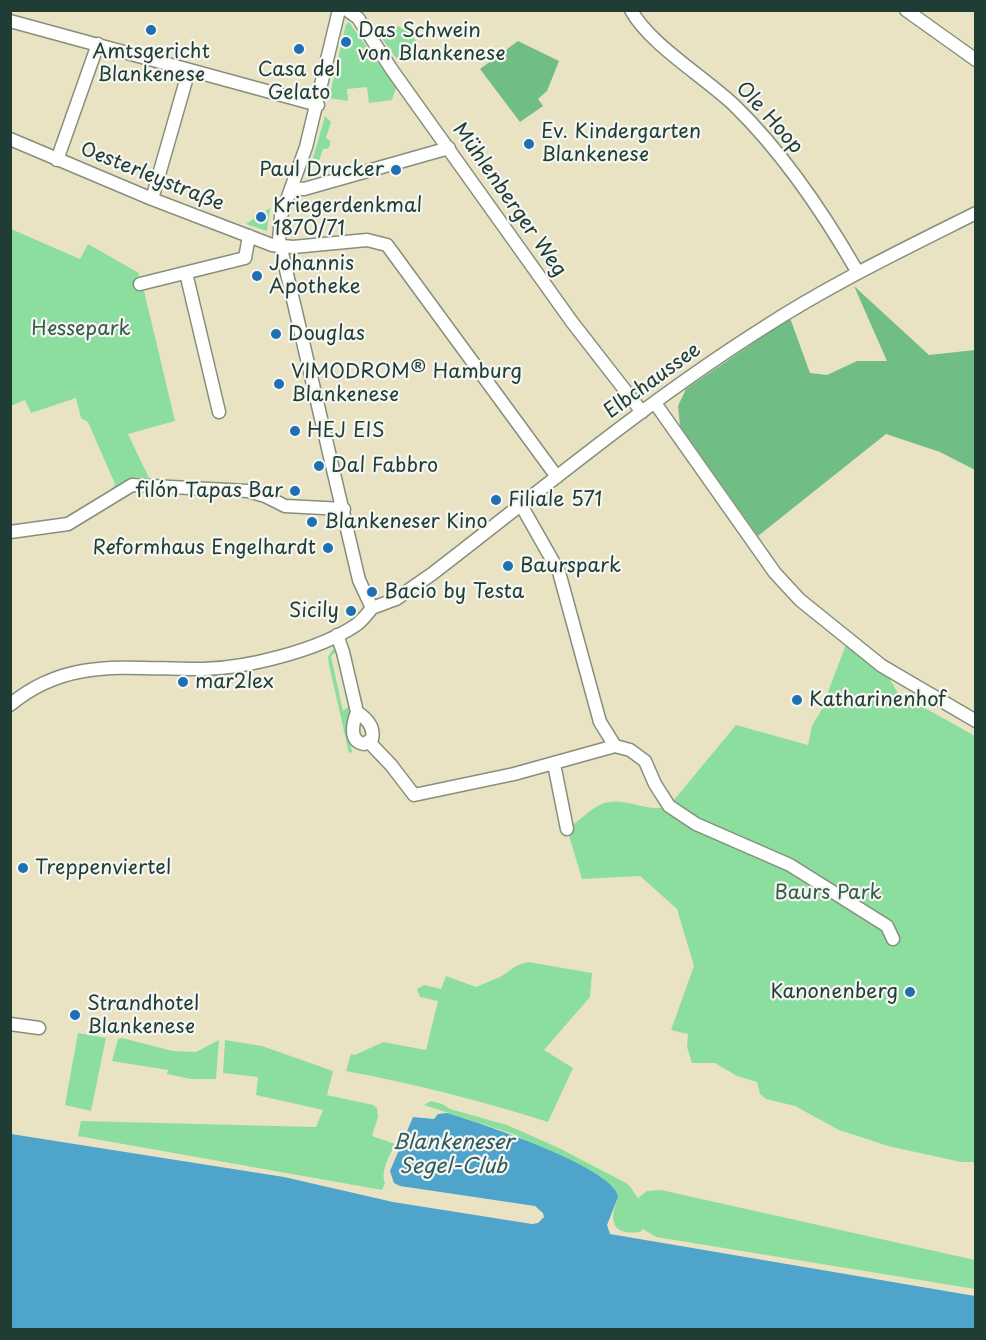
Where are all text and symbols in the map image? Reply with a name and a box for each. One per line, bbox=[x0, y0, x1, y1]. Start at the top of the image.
place label: Das Schwein von Blankenese bbox=[358, 19, 505, 66]
marker: Amtsgericht Blankenese bbox=[144, 23, 158, 37]
marker: Das Schwein von Blankenese bbox=[339, 35, 353, 49]
place label: Amtsgericht Blankenese bbox=[92, 40, 210, 87]
marker: Casa del Gelato bbox=[292, 42, 306, 56]
place label: Casa del Gelato bbox=[258, 58, 340, 105]
street label: Ole Hoop bbox=[730, 77, 808, 159]
street label: Mühlenberger Weg bbox=[447, 119, 571, 281]
place label: Ev. Kindergarten Blankenese bbox=[541, 120, 701, 167]
street label: Oesterleystraße bbox=[77, 137, 227, 217]
marker: Ev. Kindergarten Blankenese bbox=[522, 137, 536, 151]
place label: Paul Drucker bbox=[259, 158, 384, 182]
marker: Paul Drucker bbox=[389, 163, 403, 177]
place label: Kriegerdenkmal 1870/71 bbox=[273, 194, 422, 241]
marker: Kriegerdenkmal 1870/71 bbox=[254, 210, 268, 224]
place label: Johannis Apotheke bbox=[269, 252, 361, 299]
marker: Johannis Apotheke bbox=[250, 269, 264, 283]
park label: Hessepark bbox=[31, 317, 131, 341]
place label: Douglas bbox=[288, 322, 365, 346]
marker: Douglas bbox=[269, 327, 283, 341]
street label: Elbchaussee bbox=[600, 338, 706, 424]
place label: VIMODROM® Hamburg Blankenese bbox=[291, 360, 522, 407]
marker: VIMODROM® Hamburg Blankenese bbox=[272, 377, 286, 391]
place label: HEJ EIS bbox=[307, 419, 384, 443]
marker: HEJ EIS bbox=[288, 424, 302, 438]
place label: Dal Fabbro bbox=[331, 454, 438, 478]
marker: Dal Fabbro bbox=[312, 459, 326, 473]
place label: filón Tapas Bar bbox=[135, 479, 283, 503]
marker: filón Tapas Bar bbox=[288, 484, 302, 498]
place label: Filiale 571 bbox=[508, 488, 602, 512]
marker: Filiale 571 bbox=[489, 493, 503, 507]
place label: Blankeneser Kino bbox=[324, 510, 487, 534]
marker: Blankeneser Kino bbox=[305, 515, 319, 529]
place label: Reformhaus Engelhardt bbox=[92, 536, 316, 560]
marker: Reformhaus Engelhardt bbox=[321, 541, 335, 555]
place label: Baurspark bbox=[520, 554, 621, 578]
marker: Baurspark bbox=[501, 559, 515, 573]
place label: Bacio by Testa bbox=[384, 580, 524, 604]
marker: Bacio by Testa bbox=[365, 585, 379, 599]
place label: Sicily bbox=[289, 599, 339, 623]
marker: Sicily bbox=[344, 604, 358, 618]
place label: mar2lex bbox=[195, 670, 274, 694]
marker: mar2lex bbox=[176, 675, 190, 689]
place label: Katharinenhof bbox=[809, 688, 946, 712]
marker: Katharinenhof bbox=[790, 693, 804, 707]
place label: Treppenviertel bbox=[35, 856, 171, 880]
marker: Treppenviertel bbox=[16, 861, 30, 875]
park label: Baurs Park bbox=[774, 881, 882, 905]
place label: Kanonenberg bbox=[770, 980, 898, 1004]
marker: Kanonenberg bbox=[903, 985, 917, 999]
place label: Strandhotel Blankenese bbox=[87, 992, 199, 1039]
marker: Strandhotel Blankenese bbox=[68, 1008, 82, 1022]
water label: Blankeneser Segel-Club bbox=[392, 1130, 514, 1180]

